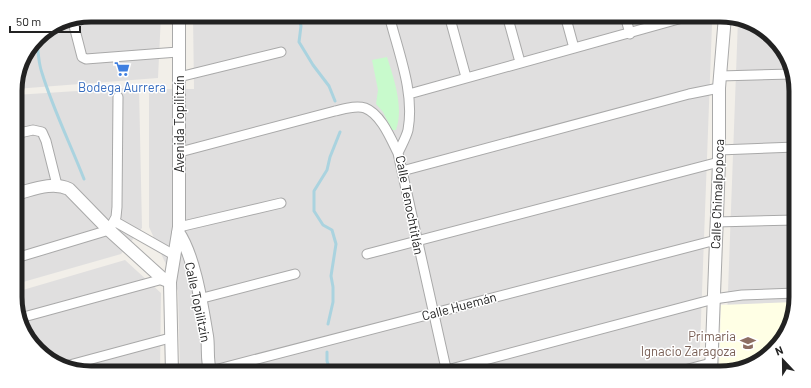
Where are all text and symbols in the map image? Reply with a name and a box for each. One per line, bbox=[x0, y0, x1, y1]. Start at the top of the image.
scale bar bbox=[10, 8, 80, 34]
text: 50 m bbox=[16, 14, 41, 28]
supermarket icon: Bodega Aurrera bbox=[113, 60, 131, 78]
street label: Avenida Topilitzín bbox=[171, 75, 187, 173]
place label: Bodega Aurrera bbox=[78, 79, 166, 95]
street label: Calle Chimalpopoca bbox=[707, 139, 727, 249]
street label: Calle Tenochtitlán bbox=[393, 154, 427, 256]
street label: Calle Topilitzin bbox=[182, 261, 214, 343]
street label: Calle Huemán bbox=[420, 288, 498, 324]
place label: Primaria Ignacio Zaragoza bbox=[641, 328, 736, 359]
school or university icon: Primaria Ignacio Zaragoza bbox=[739, 334, 757, 352]
north arrow bbox=[763, 340, 803, 380]
text: N bbox=[773, 343, 785, 358]

